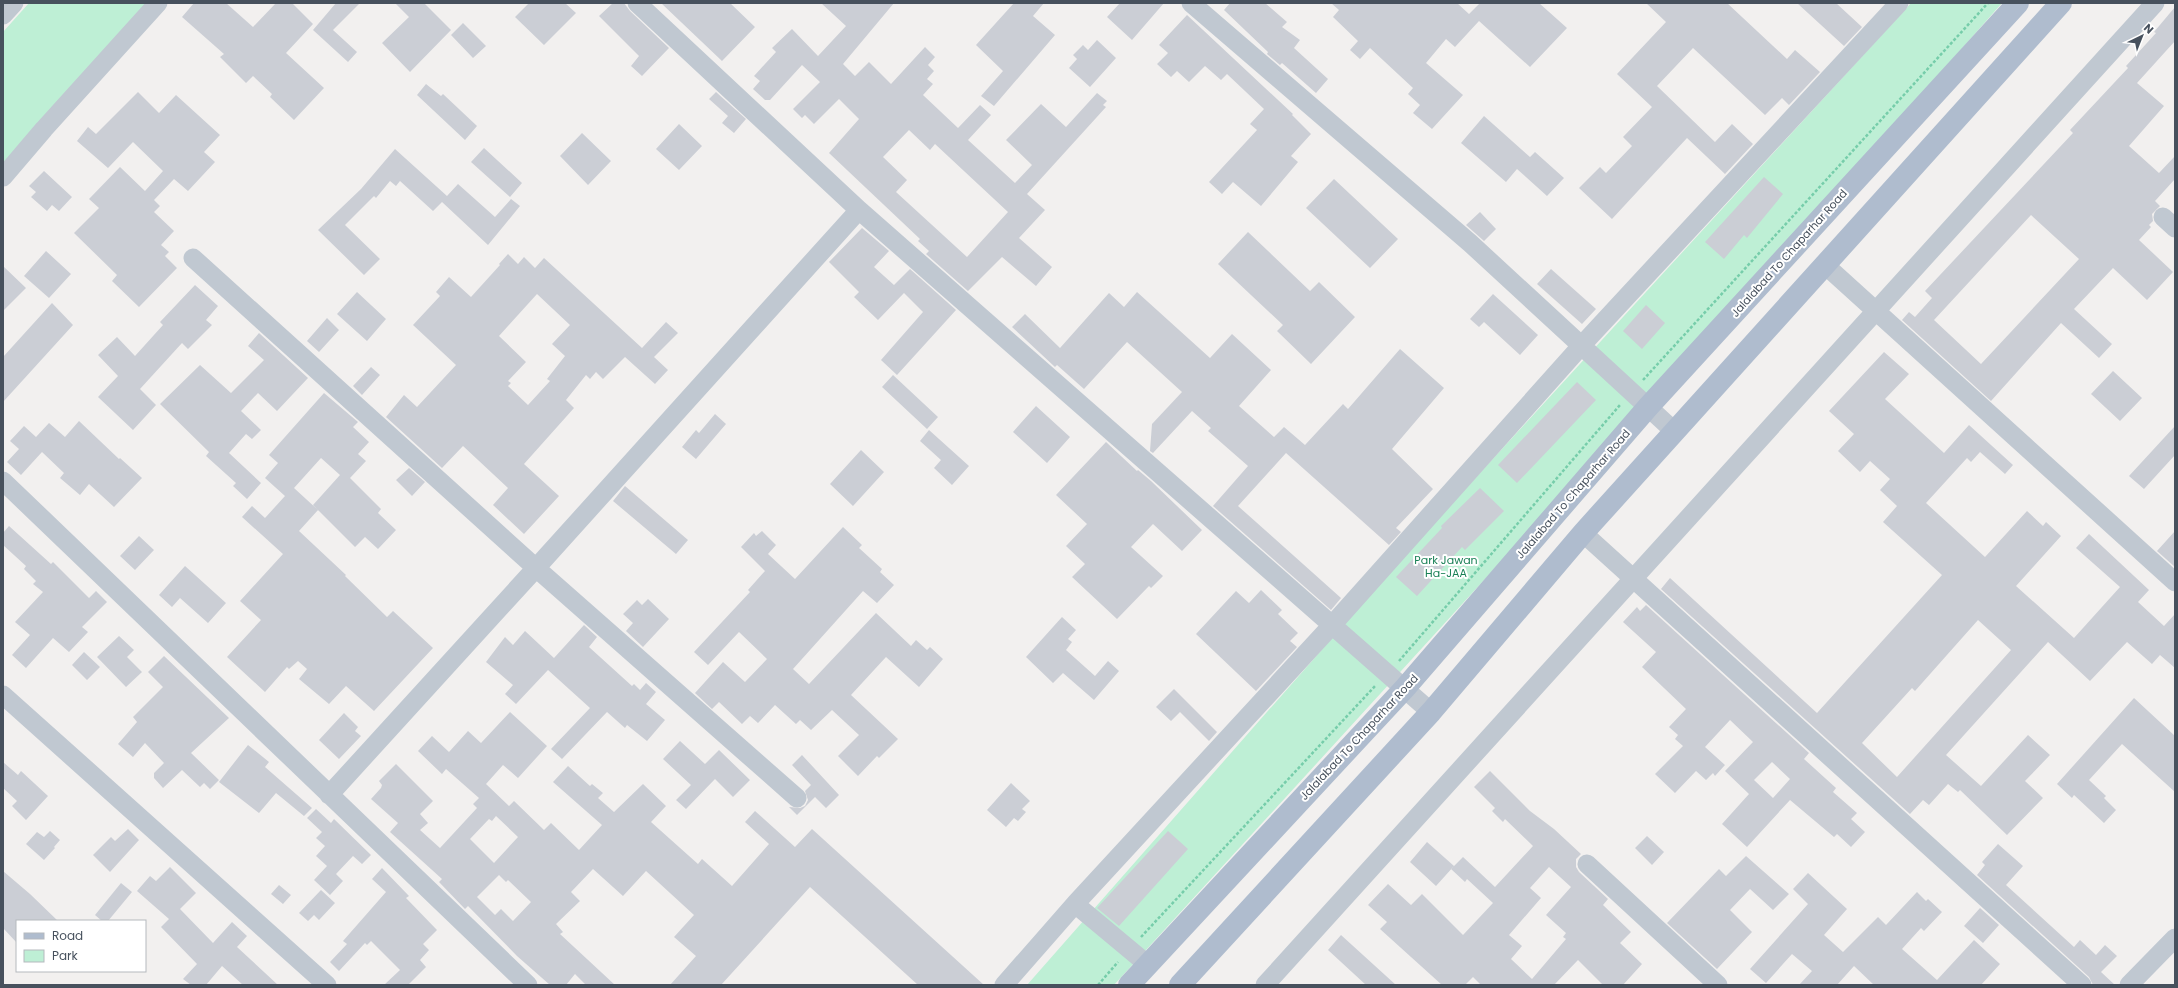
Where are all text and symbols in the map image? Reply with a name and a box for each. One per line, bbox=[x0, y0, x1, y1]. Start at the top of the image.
north arrow bbox=[2122, 16, 2162, 56]
text: N bbox=[2140, 20, 2157, 37]
street label: Jalalabad To Chaparhar Road bbox=[1727, 186, 1851, 320]
street label: Jalalabad To Chaparhar Road bbox=[1512, 426, 1634, 562]
park label: Park Jawan Ha-JAA bbox=[1414, 552, 1478, 581]
street label: Jalalabad To Chaparhar Road bbox=[1296, 671, 1422, 803]
legend bbox=[16, 920, 146, 972]
text: Road bbox=[52, 927, 83, 944]
text: Park bbox=[52, 947, 79, 964]

